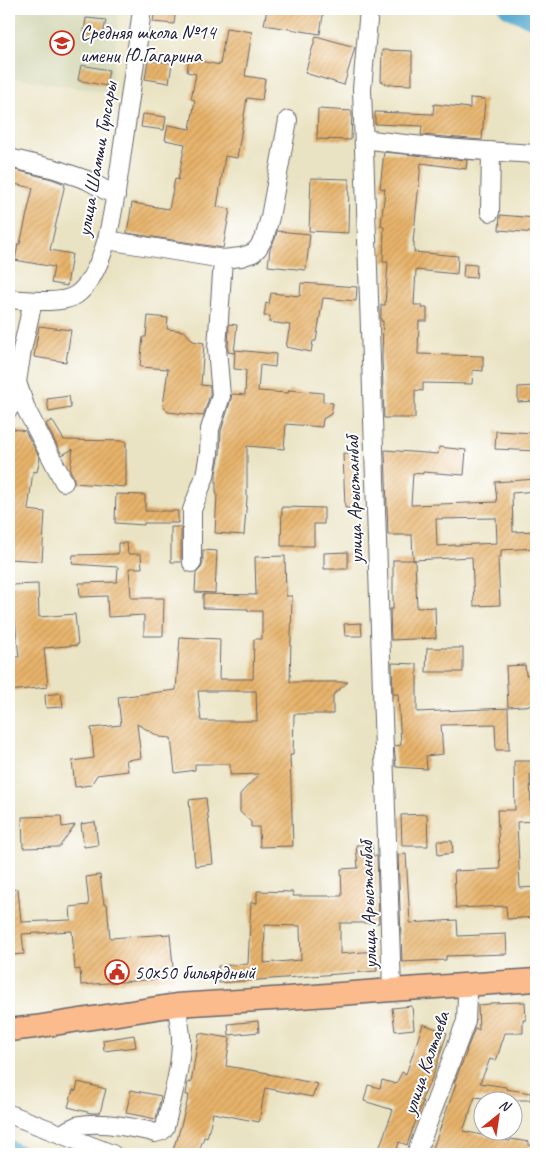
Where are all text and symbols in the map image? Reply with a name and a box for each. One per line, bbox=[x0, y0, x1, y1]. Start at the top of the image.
place label: Средняя школа №14 имени Ю.Гагарина bbox=[80, 20, 218, 68]
school or university icon: Средняя школа №14 имени Ю.Гагарина bbox=[49, 30, 75, 56]
street label: улица Шамши Гулсары bbox=[71, 78, 123, 239]
street label: улица Арыстанбаб bbox=[339, 432, 369, 565]
street label: улица Арыстанбаб bbox=[353, 837, 383, 970]
public building icon: 50х50 бильярдный bbox=[104, 959, 130, 985]
place label: 50х50 бильярдный bbox=[134, 960, 257, 985]
street label: улица Калтаева bbox=[396, 1007, 456, 1119]
north arrow bbox=[472, 1090, 522, 1140]
text: N bbox=[496, 1096, 514, 1116]

